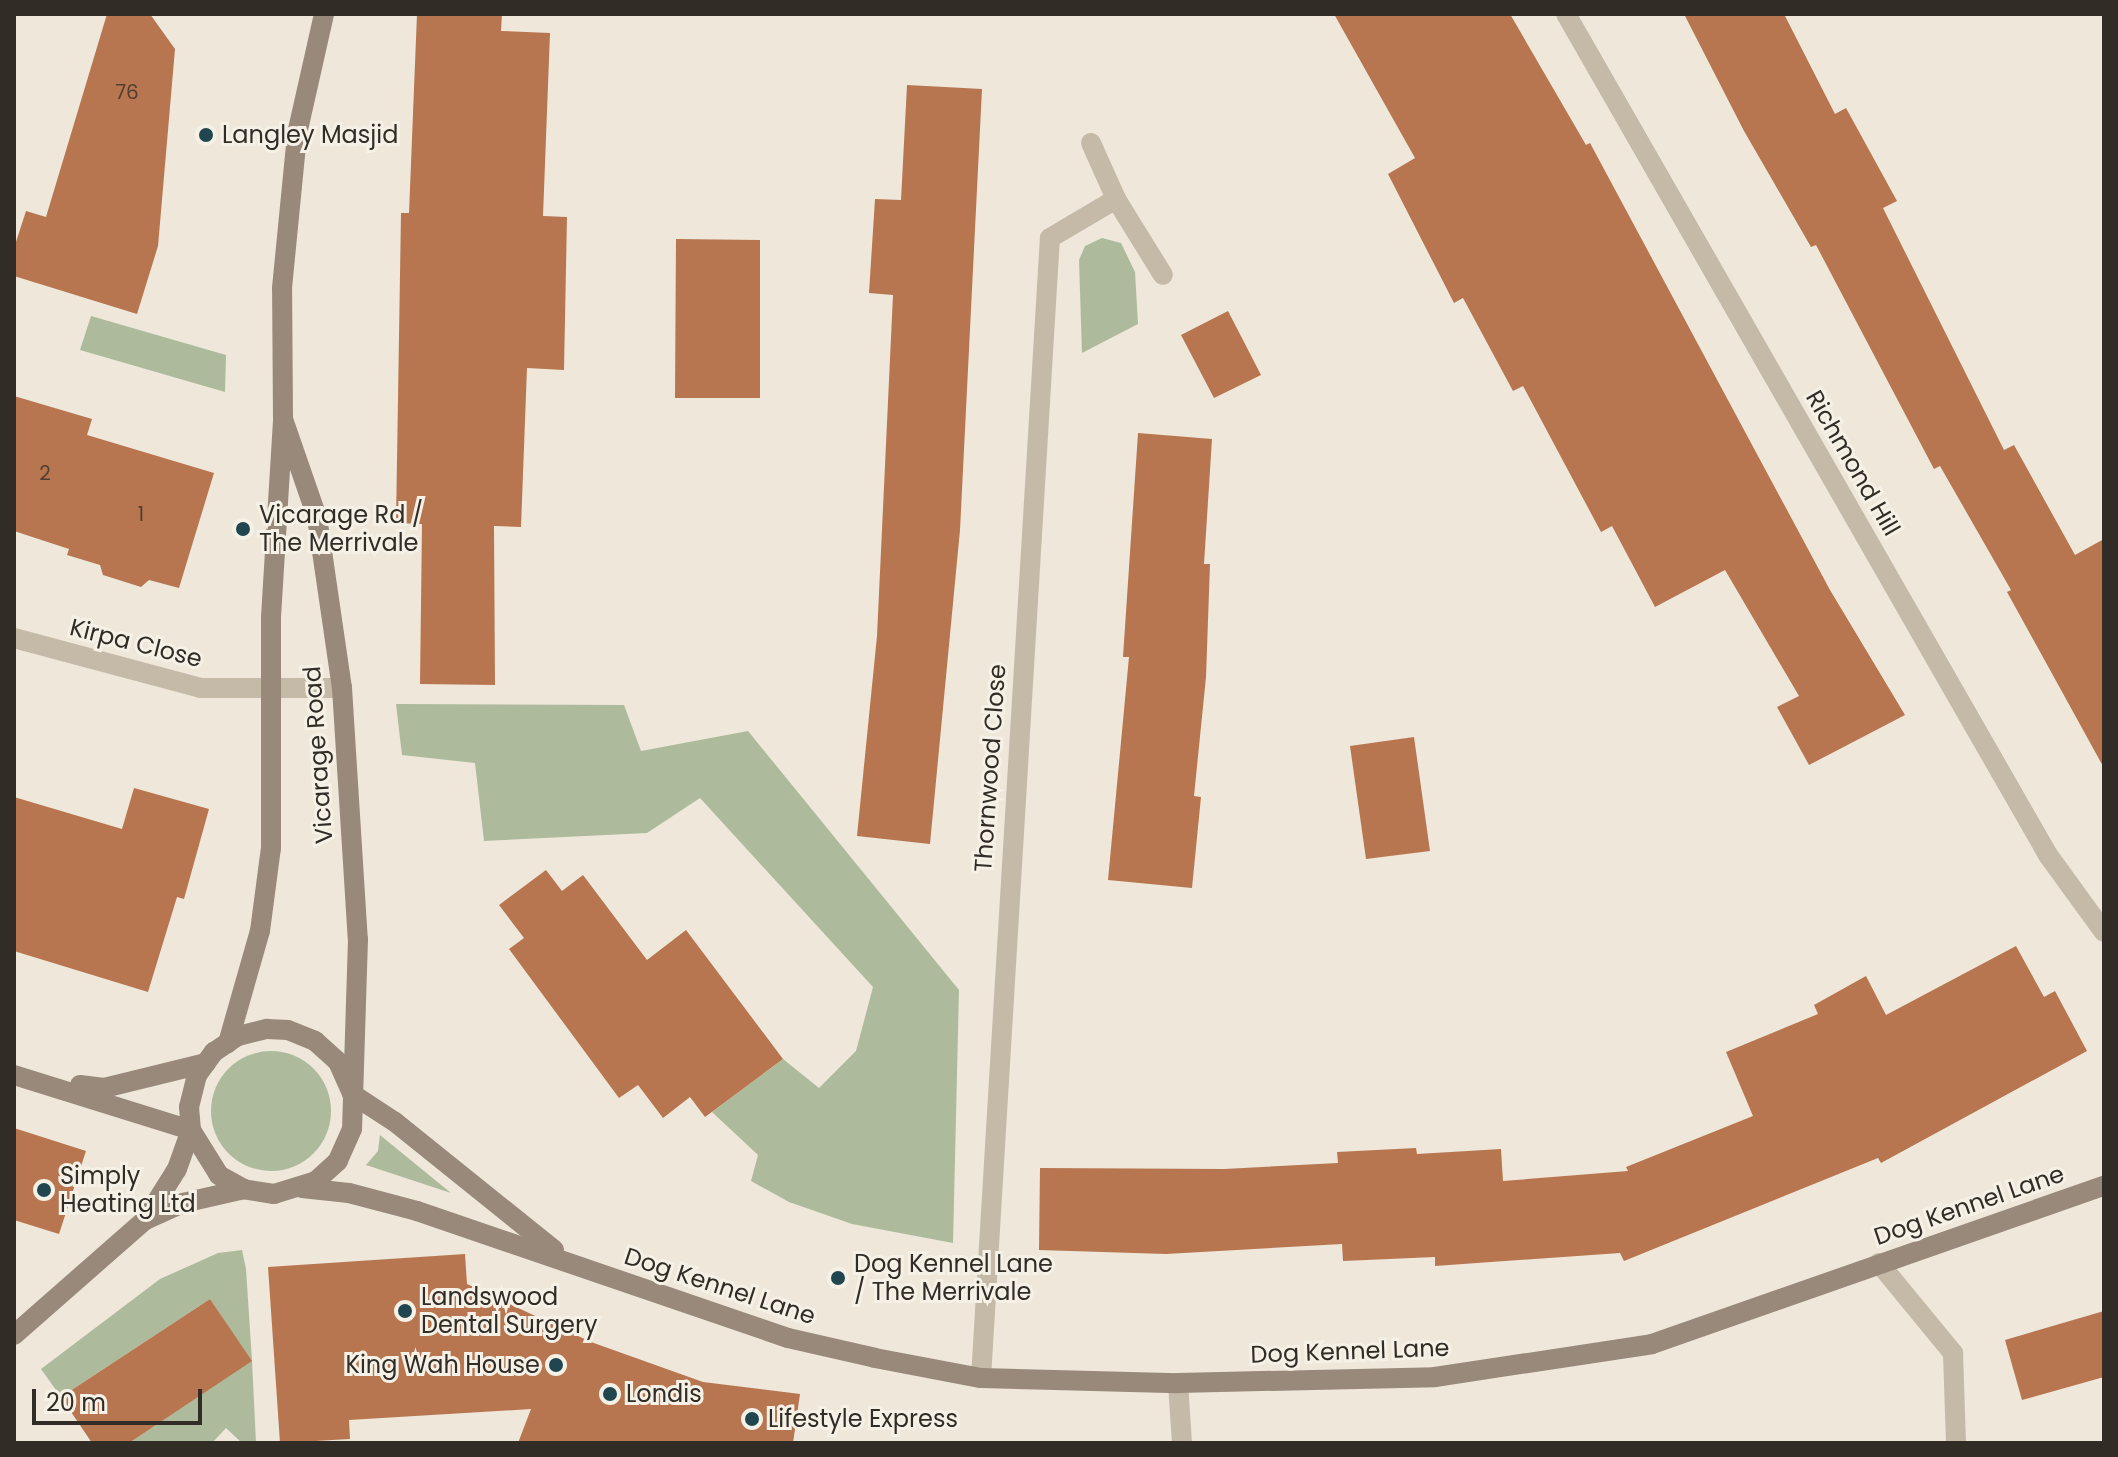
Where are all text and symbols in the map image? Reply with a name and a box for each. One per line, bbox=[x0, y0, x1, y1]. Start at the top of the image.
house number: 76 bbox=[115, 80, 139, 104]
place label: Langley Masjid bbox=[222, 121, 398, 149]
marker: Langley Masjid bbox=[197, 126, 215, 144]
street label: Richmond Hill bbox=[1800, 385, 1906, 541]
house number: 2 bbox=[39, 461, 51, 485]
place label: Vicarage Rd / The Merrivale bbox=[259, 501, 423, 557]
house number: 1 bbox=[138, 502, 144, 526]
marker: Vicarage Rd / The Merrivale bbox=[234, 520, 252, 538]
street label: Kirpa Close bbox=[67, 613, 205, 673]
street label: Thornwood Close bbox=[968, 663, 1012, 873]
street label: Vicarage Road bbox=[297, 665, 339, 845]
street label: Dog Kennel Lane bbox=[1870, 1159, 2068, 1251]
place label: Simply Heating Ltd bbox=[60, 1162, 196, 1218]
marker: Simply Heating Ltd bbox=[35, 1181, 53, 1199]
street label: Dog Kennel Lane bbox=[621, 1242, 819, 1330]
place label: Dog Kennel Lane / The Merrivale bbox=[854, 1250, 1053, 1306]
marker: Dog Kennel Lane / The Merrivale bbox=[829, 1269, 847, 1287]
place label: Landswood Dental Surgery bbox=[421, 1283, 597, 1339]
marker: Landswood Dental Surgery bbox=[396, 1302, 414, 1320]
street label: Dog Kennel Lane bbox=[1250, 1333, 1450, 1369]
place label: King Wah House bbox=[346, 1351, 540, 1379]
marker: King Wah House bbox=[547, 1356, 565, 1374]
scale bar bbox=[36, 1373, 206, 1423]
place label: Londis bbox=[626, 1380, 702, 1408]
marker: Londis bbox=[601, 1385, 619, 1403]
text: 20 m bbox=[46, 1386, 106, 1419]
place label: Lifestyle Express bbox=[768, 1405, 958, 1433]
marker: Lifestyle Express bbox=[743, 1410, 761, 1428]

